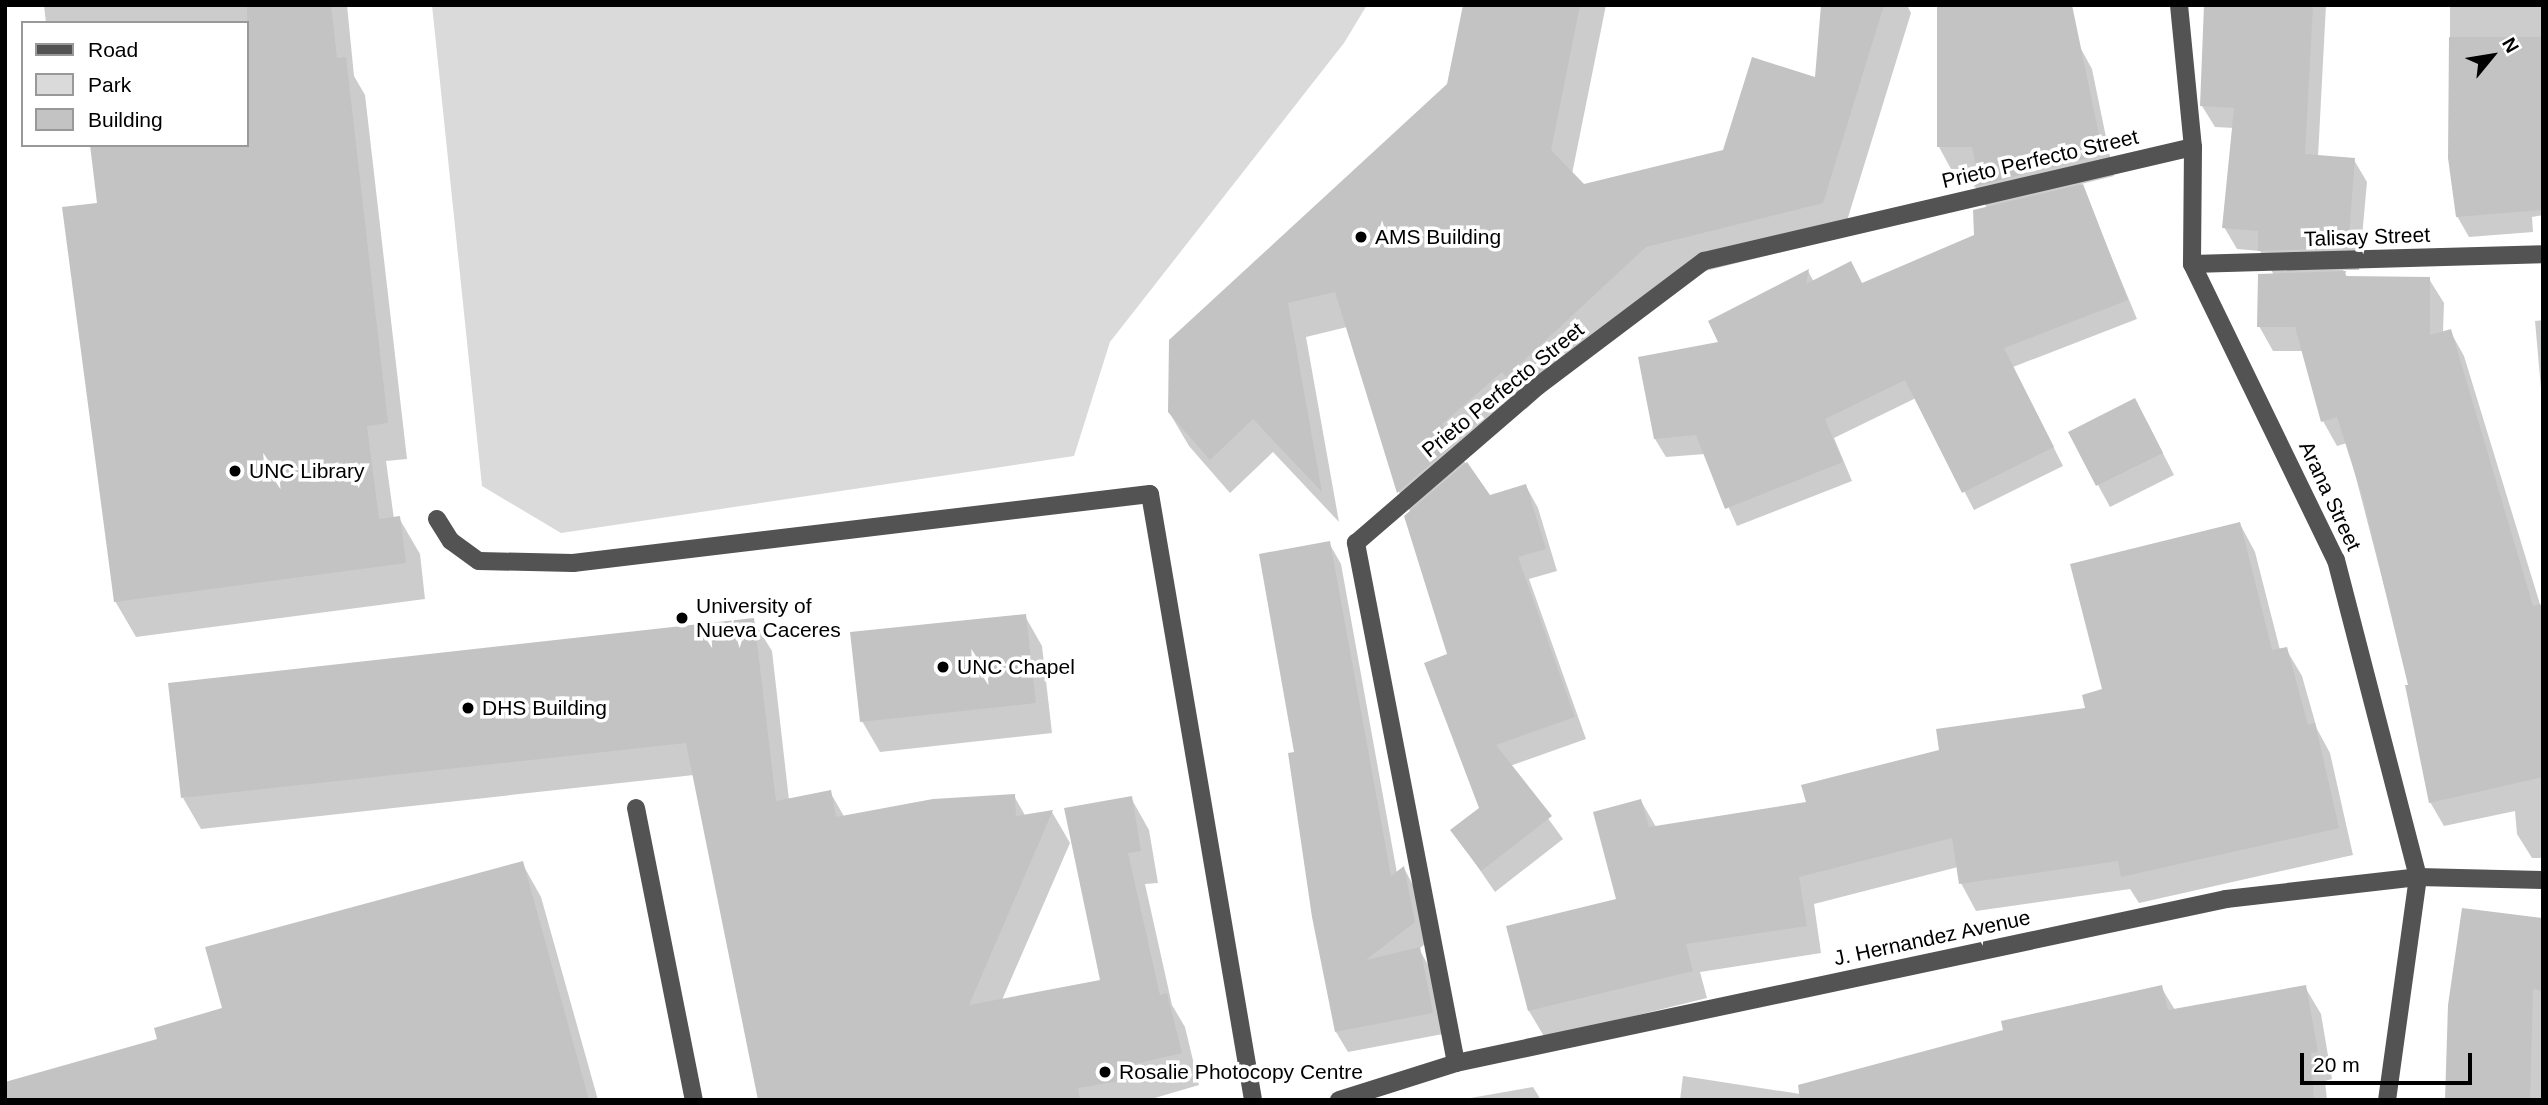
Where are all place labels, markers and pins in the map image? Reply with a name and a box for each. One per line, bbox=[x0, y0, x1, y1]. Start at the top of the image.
place label: AMS Building bbox=[1375, 224, 1501, 250]
marker: AMS Building bbox=[1353, 229, 1369, 245]
place label: UNC Library bbox=[249, 458, 365, 484]
marker: UNC Library bbox=[227, 463, 243, 479]
place label: University of Nueva Caceres bbox=[696, 593, 841, 643]
marker: University of Nueva Caceres bbox=[674, 610, 690, 626]
place label: UNC Chapel bbox=[957, 654, 1075, 680]
marker: UNC Chapel bbox=[935, 659, 951, 675]
place label: DHS Building bbox=[482, 695, 607, 721]
marker: DHS Building bbox=[460, 700, 476, 716]
place label: Rosalie Photocopy Centre bbox=[1119, 1059, 1363, 1085]
marker: Rosalie Photocopy Centre bbox=[1097, 1064, 1113, 1080]

